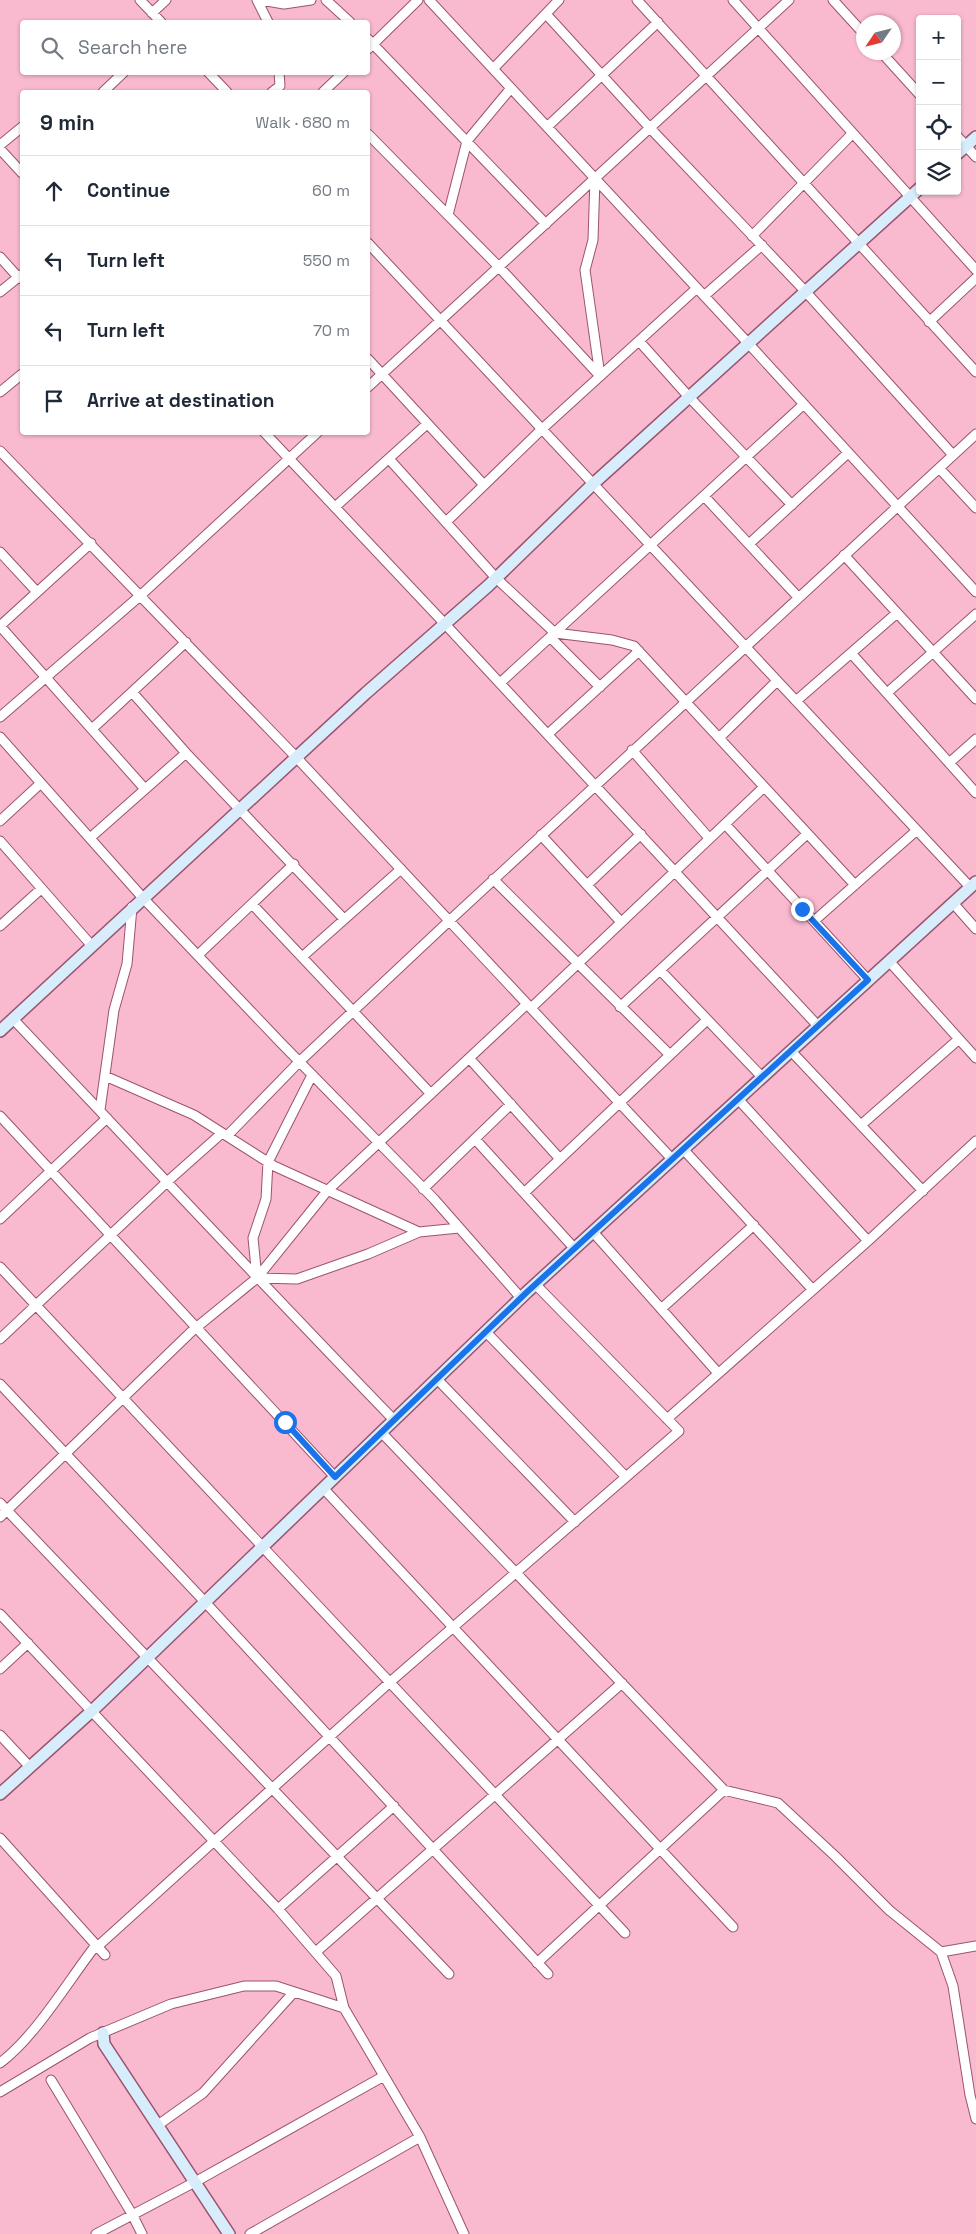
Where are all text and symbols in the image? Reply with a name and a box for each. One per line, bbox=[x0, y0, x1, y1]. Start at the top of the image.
north arrow bbox=[856, 15, 901, 60]
map controls bbox=[916, 15, 961, 195]
button: + bbox=[916, 15, 961, 60]
search box bbox=[20, 20, 370, 75]
icon: search bbox=[38, 34, 66, 62]
text: Search here bbox=[78, 35, 188, 60]
button: − bbox=[916, 60, 961, 105]
button: locate bbox=[916, 105, 961, 150]
text: 9 min bbox=[40, 109, 95, 136]
text: Walk · 680 m bbox=[255, 112, 350, 133]
button: layers bbox=[916, 150, 961, 195]
icon: ahead bbox=[40, 177, 68, 205]
text: Continue bbox=[87, 178, 170, 203]
text: 60 m bbox=[312, 180, 350, 201]
icon: left bbox=[40, 247, 68, 275]
text: Turn left bbox=[87, 248, 165, 273]
text: 550 m bbox=[303, 250, 350, 271]
icon: left bbox=[40, 317, 68, 345]
text: Turn left bbox=[87, 318, 165, 343]
text: 70 m bbox=[313, 320, 350, 341]
icon: arrive bbox=[40, 387, 68, 415]
text: Arrive at destination bbox=[87, 388, 275, 413]
route end bbox=[791, 898, 814, 921]
route start bbox=[274, 1411, 297, 1434]

